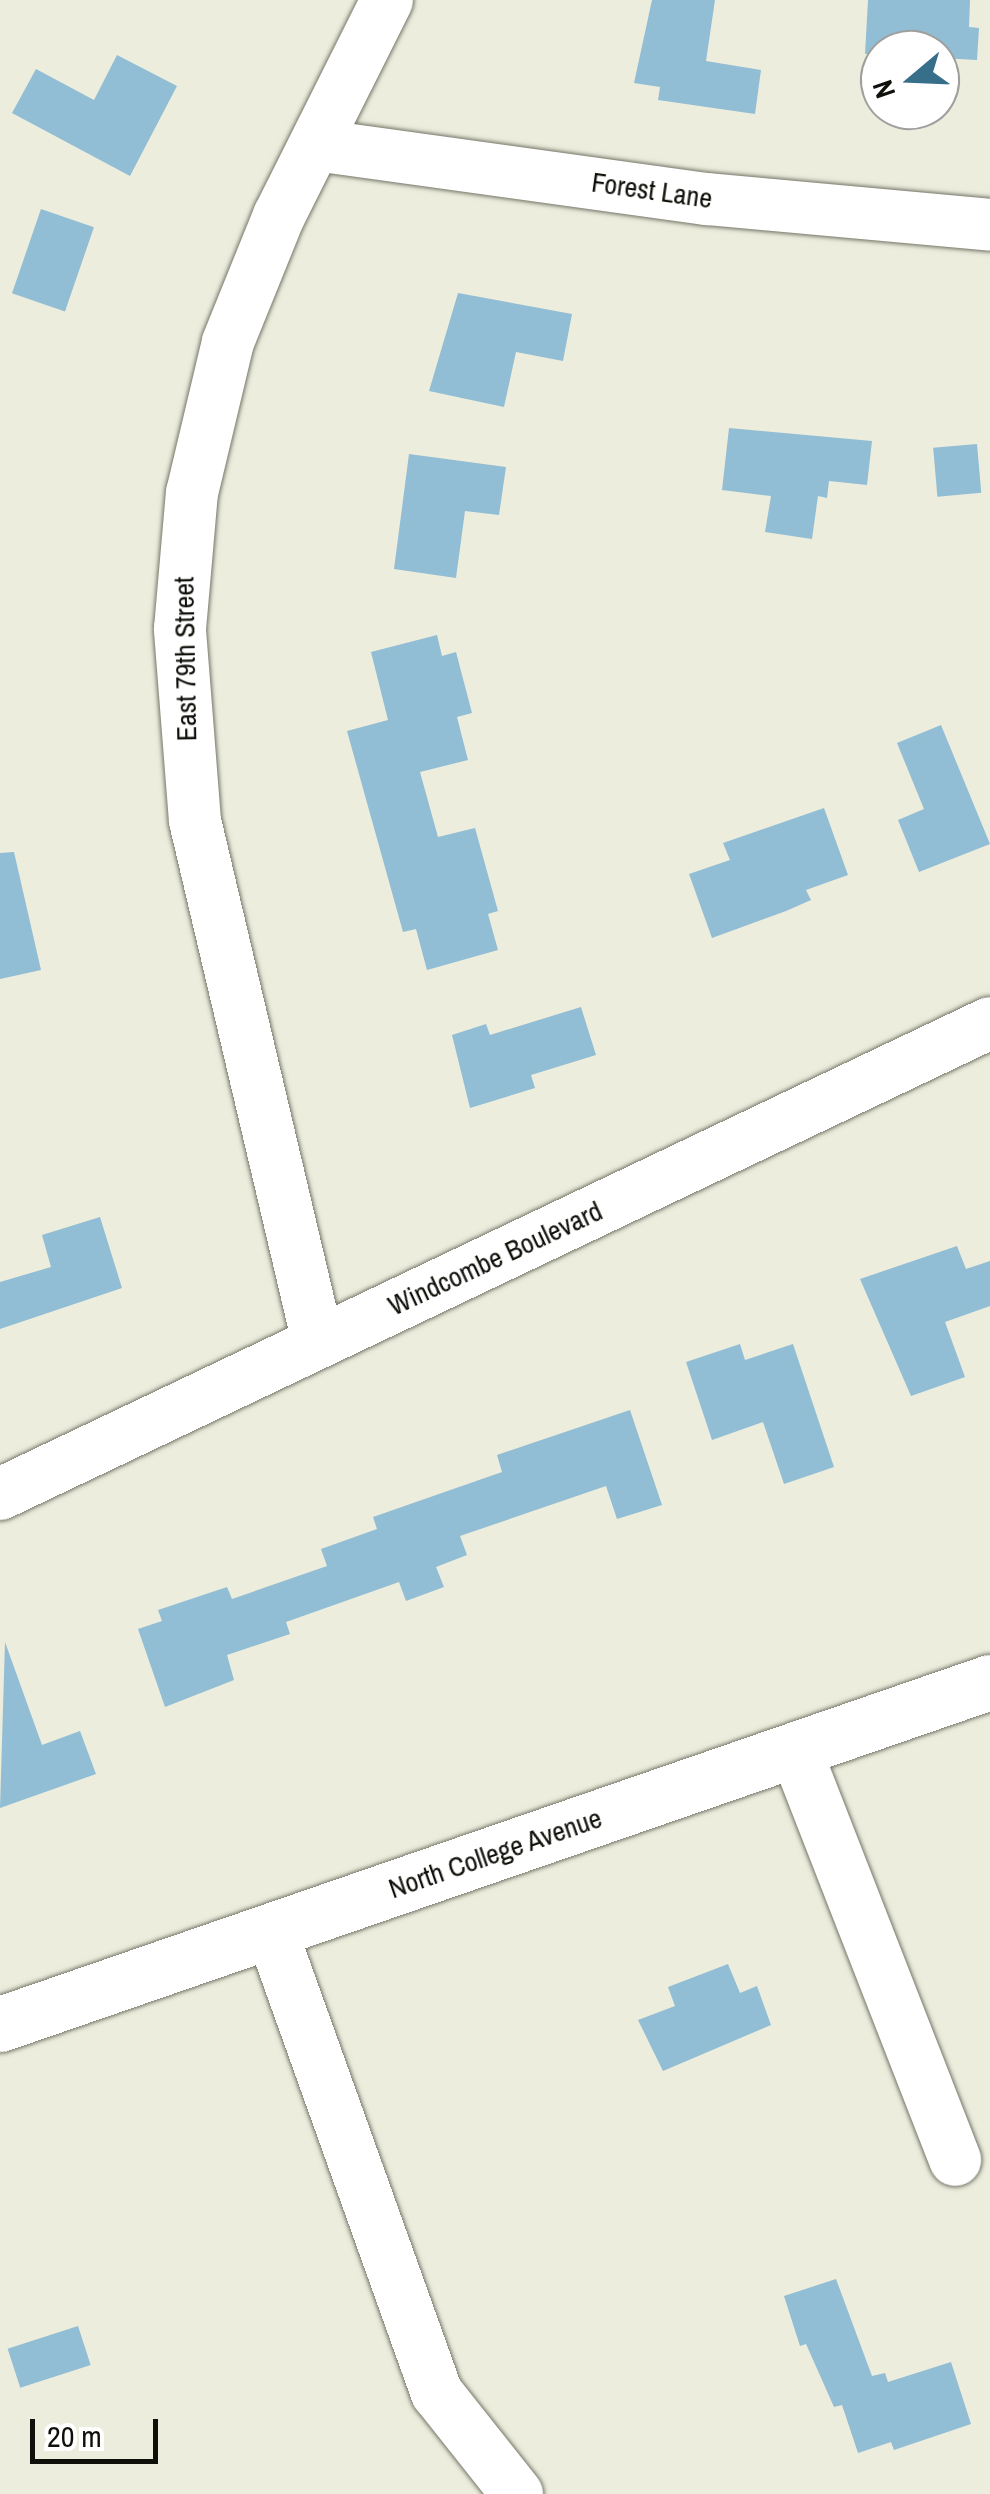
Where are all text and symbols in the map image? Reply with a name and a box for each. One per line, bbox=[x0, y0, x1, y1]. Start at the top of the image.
north arrow bbox=[860, 30, 960, 130]
text: N bbox=[863, 75, 904, 103]
street label: Forest Lane bbox=[590, 165, 714, 215]
street label: East 79th Street bbox=[167, 576, 203, 742]
street label: Windcombe Boulevard bbox=[383, 1194, 607, 1322]
street label: North College Avenue bbox=[384, 1801, 606, 1905]
scale bar bbox=[35, 2399, 162, 2461]
text: 20 m bbox=[47, 2416, 102, 2456]

